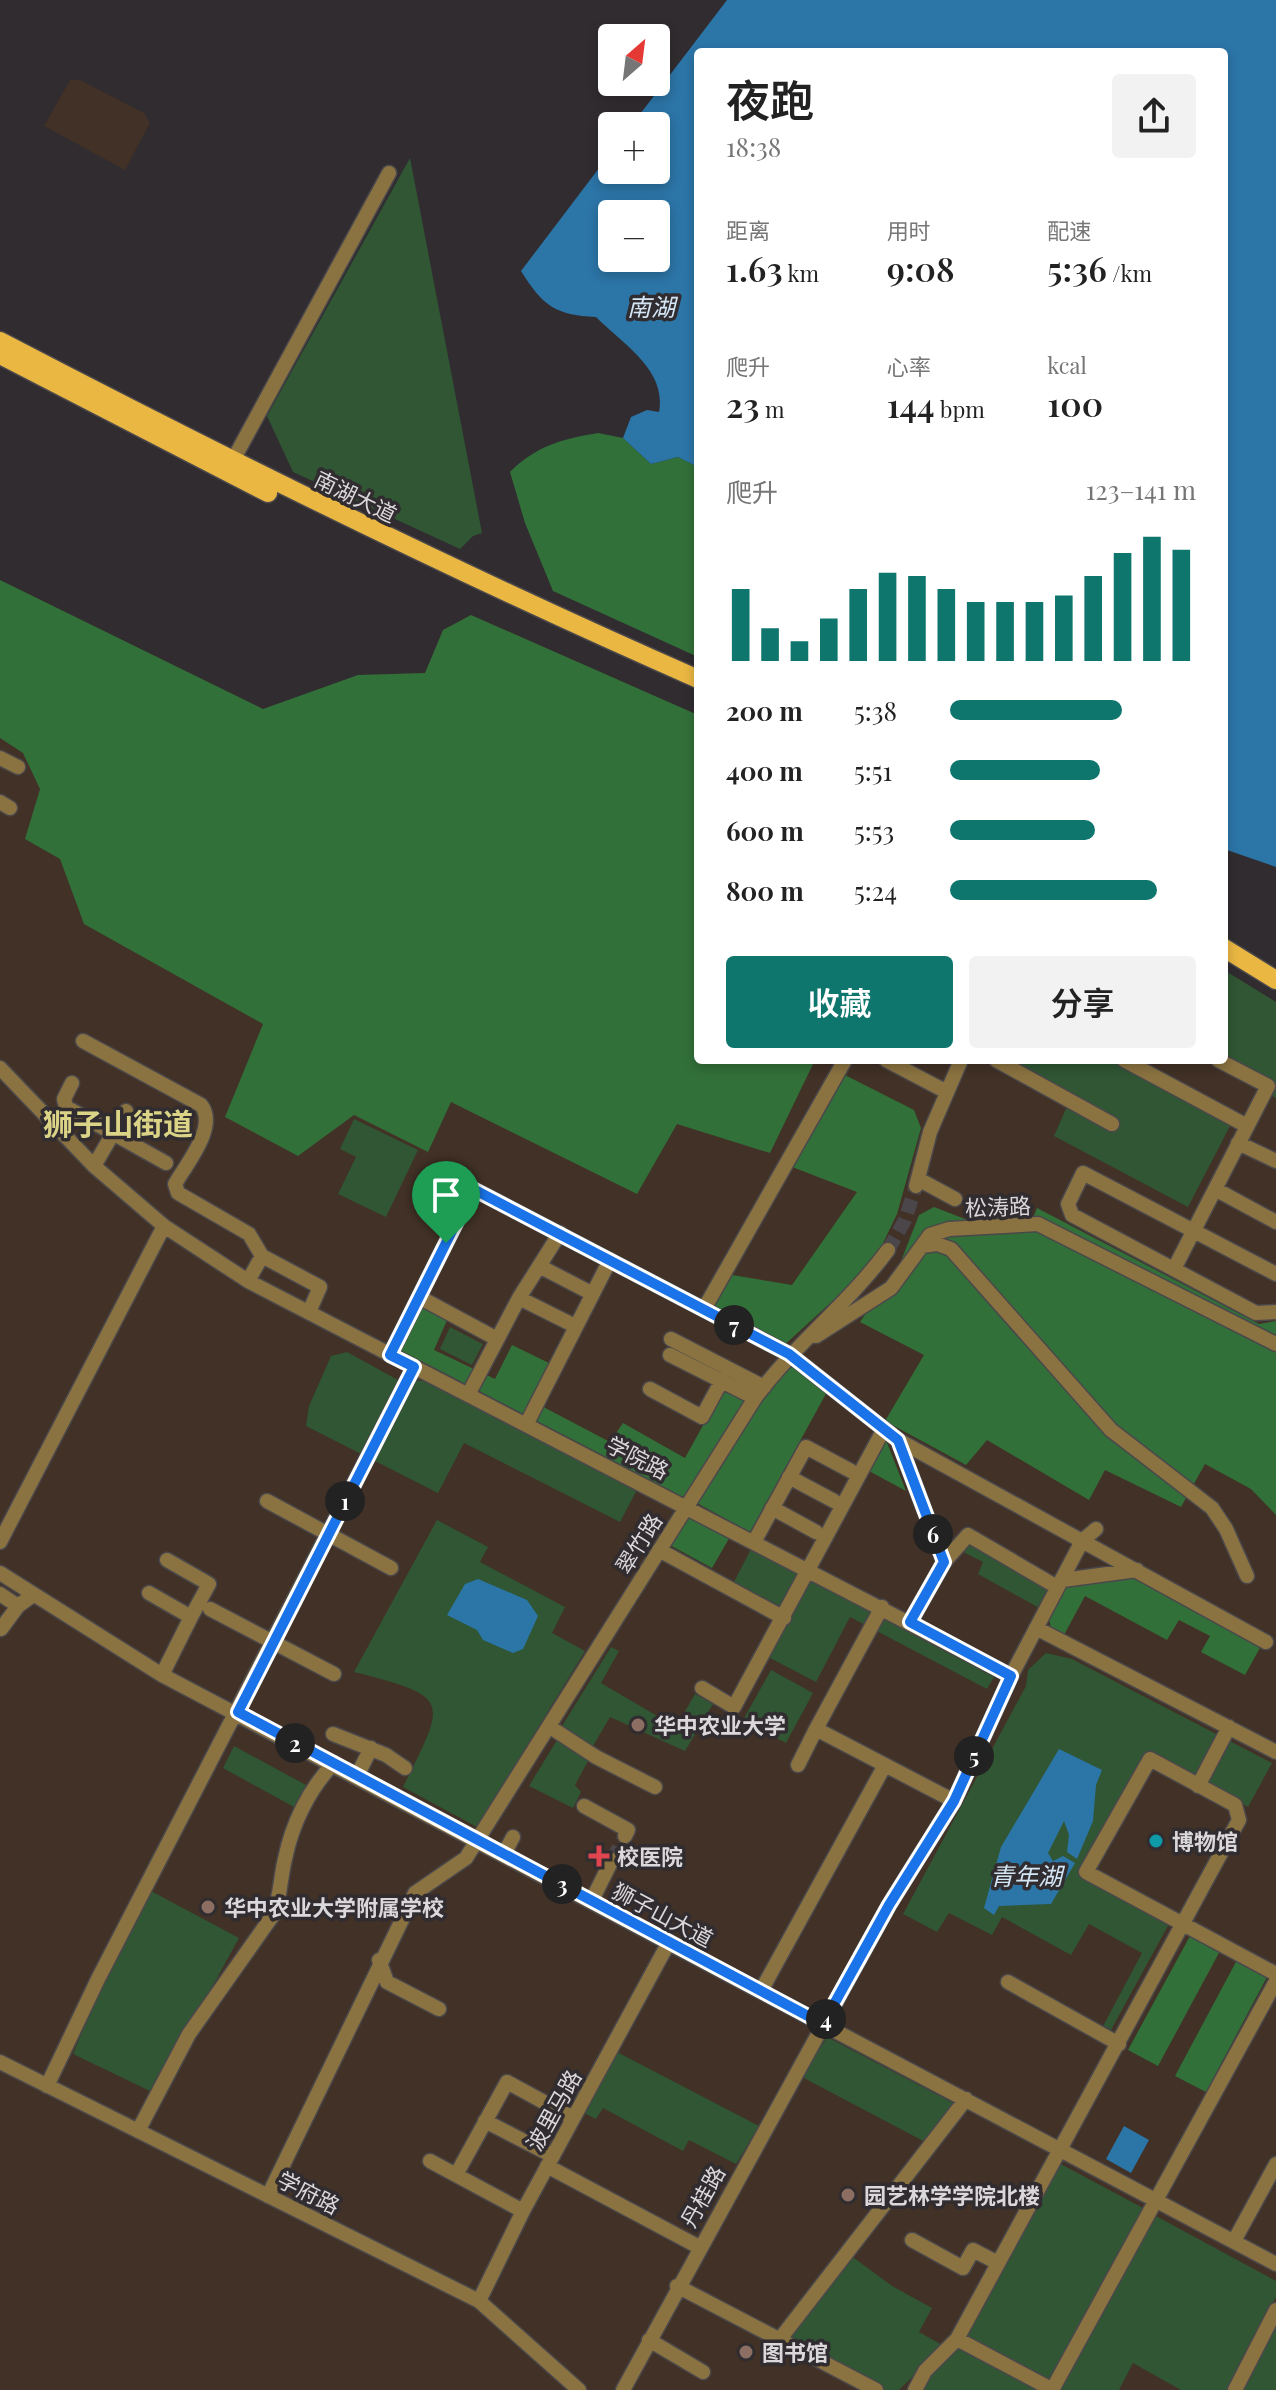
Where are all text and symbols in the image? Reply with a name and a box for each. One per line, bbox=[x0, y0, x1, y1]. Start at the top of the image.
north arrow bbox=[598, 24, 670, 96]
map controls bbox=[598, 24, 670, 272]
text: 夜跑 bbox=[726, 69, 814, 128]
button: share bbox=[1112, 74, 1196, 158]
button: + bbox=[598, 112, 670, 184]
text: 18:38 bbox=[726, 129, 781, 164]
button: − bbox=[598, 200, 670, 272]
text: 距离 bbox=[726, 215, 770, 245]
text: 用时 bbox=[887, 215, 931, 245]
text: 配速 bbox=[1047, 215, 1091, 245]
text: 1.63 bbox=[726, 245, 783, 291]
text: 9:08 bbox=[887, 245, 955, 291]
text: 5:36 bbox=[1047, 245, 1107, 291]
text: km bbox=[783, 258, 819, 288]
text: /km bbox=[1107, 258, 1152, 288]
water label: 南湖 bbox=[627, 290, 679, 322]
text: kcal bbox=[1047, 350, 1087, 380]
text: 爬升 bbox=[726, 351, 770, 381]
text: 心率 bbox=[887, 351, 931, 381]
text: 100 bbox=[1047, 380, 1103, 426]
text: 23 bbox=[726, 381, 759, 427]
text: 144 bbox=[887, 381, 935, 427]
text: m bbox=[759, 394, 784, 424]
text: bpm bbox=[935, 394, 985, 424]
street label: 南湖大道 bbox=[310, 463, 402, 529]
text: 123–141 m bbox=[1086, 472, 1196, 507]
text: 爬升 bbox=[726, 474, 778, 509]
text: 200 m bbox=[726, 693, 803, 728]
text: 5:38 bbox=[854, 693, 897, 728]
text: 400 m bbox=[726, 753, 803, 788]
text: 5:51 bbox=[854, 753, 892, 788]
text: 600 m bbox=[726, 813, 804, 848]
text: 5:53 bbox=[854, 813, 894, 848]
text: 800 m bbox=[726, 873, 804, 908]
text: 5:24 bbox=[854, 873, 897, 908]
button: 收藏 bbox=[726, 956, 953, 1048]
button: 分享 bbox=[969, 956, 1196, 1048]
district label: 狮子山街道 bbox=[43, 1103, 193, 1143]
pin bbox=[412, 1161, 480, 1243]
icon: arrive bbox=[424, 1173, 468, 1217]
street label: 松涛路 bbox=[964, 1190, 1032, 1222]
pin: 7 bbox=[714, 1305, 754, 1345]
text: 7 bbox=[729, 1310, 739, 1340]
street label: 学院路 bbox=[602, 1429, 674, 1485]
pin: 1 bbox=[325, 1481, 365, 1521]
text: 1 bbox=[341, 1486, 349, 1516]
street label: 翠竹路 bbox=[608, 1507, 668, 1579]
pin: 6 bbox=[913, 1514, 953, 1554]
text: 6 bbox=[927, 1519, 939, 1549]
place label: 华中农业大学 bbox=[654, 1710, 786, 1740]
marker: 华中农业大学 bbox=[629, 1716, 647, 1734]
pin: 2 bbox=[275, 1723, 315, 1763]
text: 2 bbox=[289, 1728, 301, 1758]
pin: 5 bbox=[954, 1736, 994, 1776]
text: 5 bbox=[969, 1741, 979, 1771]
place label: 博物馆 bbox=[1172, 1826, 1238, 1856]
marker: 博物馆 bbox=[1147, 1832, 1165, 1850]
place label: 校医院 bbox=[617, 1841, 683, 1871]
marker: 校医院 bbox=[588, 1845, 610, 1867]
water label: 青年湖 bbox=[990, 1859, 1066, 1891]
pin: 3 bbox=[542, 1864, 582, 1904]
text: 3 bbox=[557, 1869, 567, 1899]
street label: 狮子山大道 bbox=[607, 1875, 719, 1953]
place label: 华中农业大学附属学校 bbox=[224, 1892, 444, 1922]
marker: 华中农业大学附属学校 bbox=[199, 1898, 217, 1916]
pin: 4 bbox=[806, 1999, 846, 2039]
text: 4 bbox=[820, 2004, 832, 2034]
street label: 波里马路 bbox=[519, 2064, 587, 2156]
street label: 丹桂路 bbox=[673, 2160, 731, 2232]
street label: 学府路 bbox=[273, 2164, 345, 2220]
place label: 园艺林学学院北楼 bbox=[864, 2180, 1040, 2210]
marker: 园艺林学学院北楼 bbox=[839, 2186, 857, 2204]
place label: 图书馆 bbox=[762, 2337, 828, 2367]
marker: 图书馆 bbox=[737, 2343, 755, 2361]

